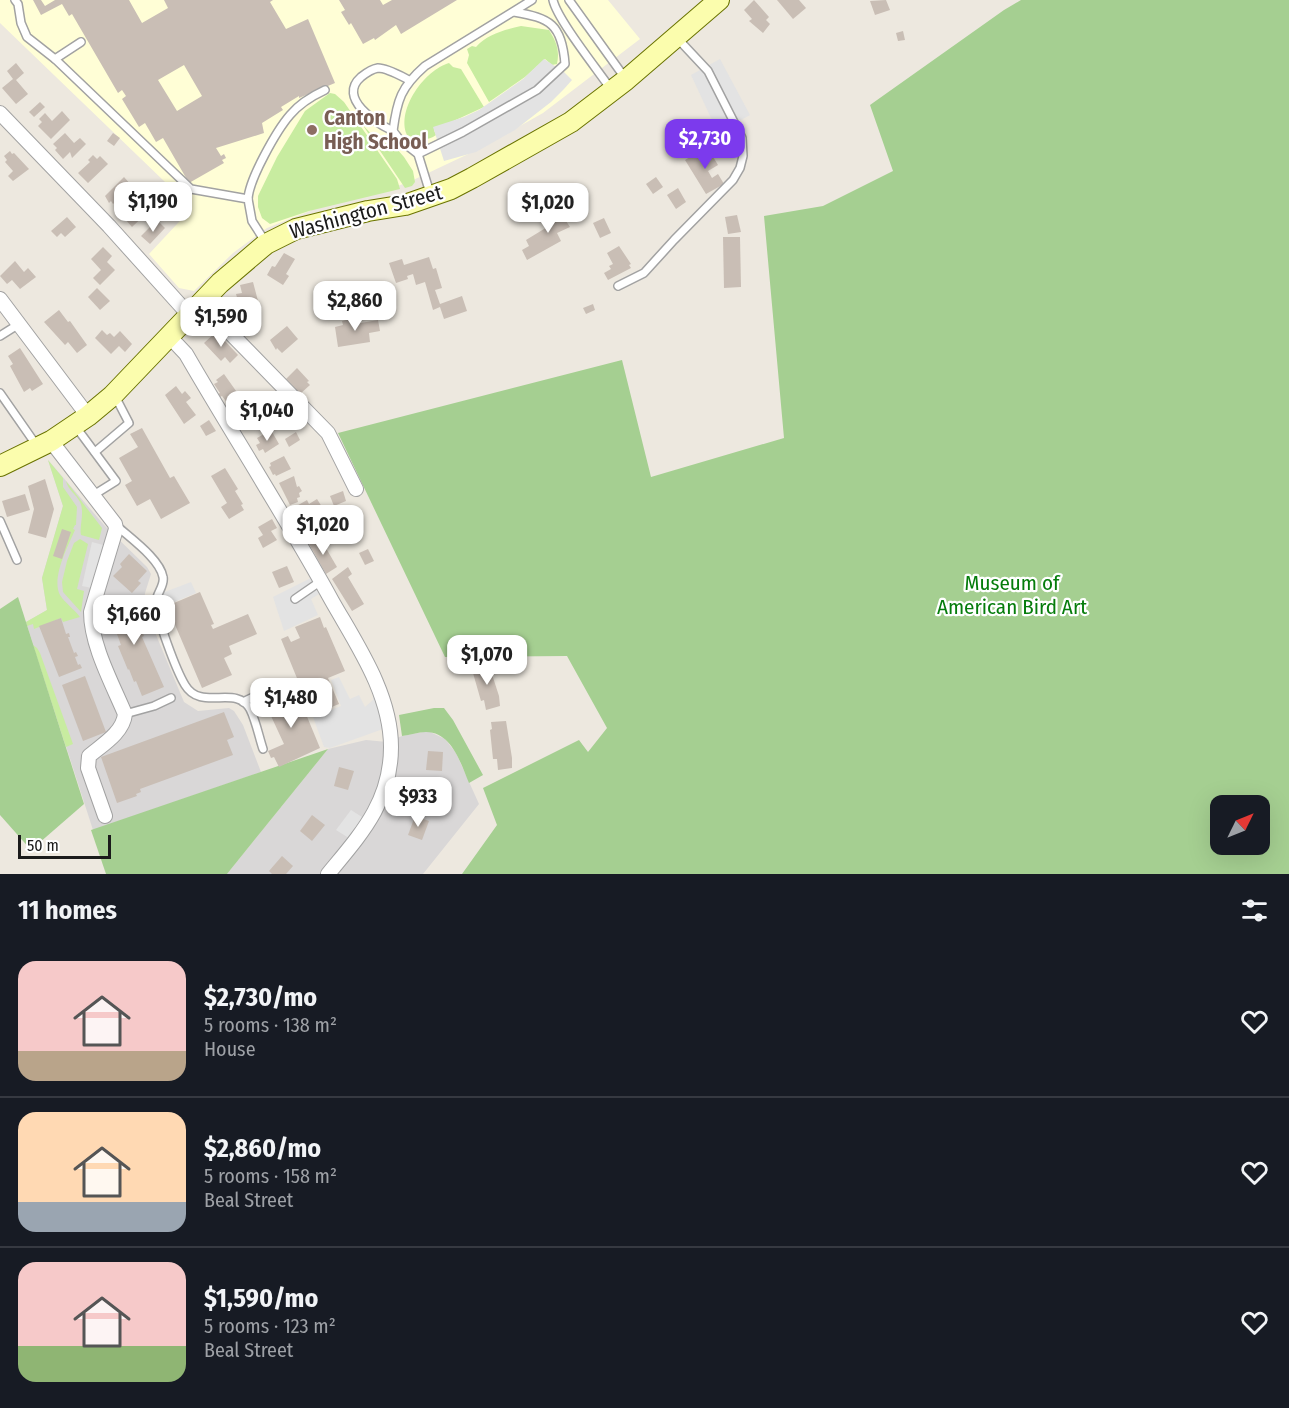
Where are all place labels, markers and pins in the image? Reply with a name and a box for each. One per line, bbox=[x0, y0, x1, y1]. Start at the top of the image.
place label: Canton High School bbox=[324, 105, 427, 155]
pin: $2,730 bbox=[656, 119, 754, 170]
marker: Canton High School bbox=[305, 123, 319, 137]
pin: $1,190 bbox=[104, 182, 202, 233]
pin: $1,020 bbox=[499, 183, 597, 234]
pin: $2,860 bbox=[306, 281, 404, 332]
pin: $1,590 bbox=[172, 297, 270, 348]
pin: $1,040 bbox=[218, 391, 316, 442]
pin: $1,020 bbox=[274, 505, 372, 556]
pin: $1,660 bbox=[85, 595, 183, 646]
pin: $1,070 bbox=[438, 635, 536, 686]
pin: $1,480 bbox=[242, 678, 340, 729]
pin: $933 bbox=[382, 777, 454, 828]

